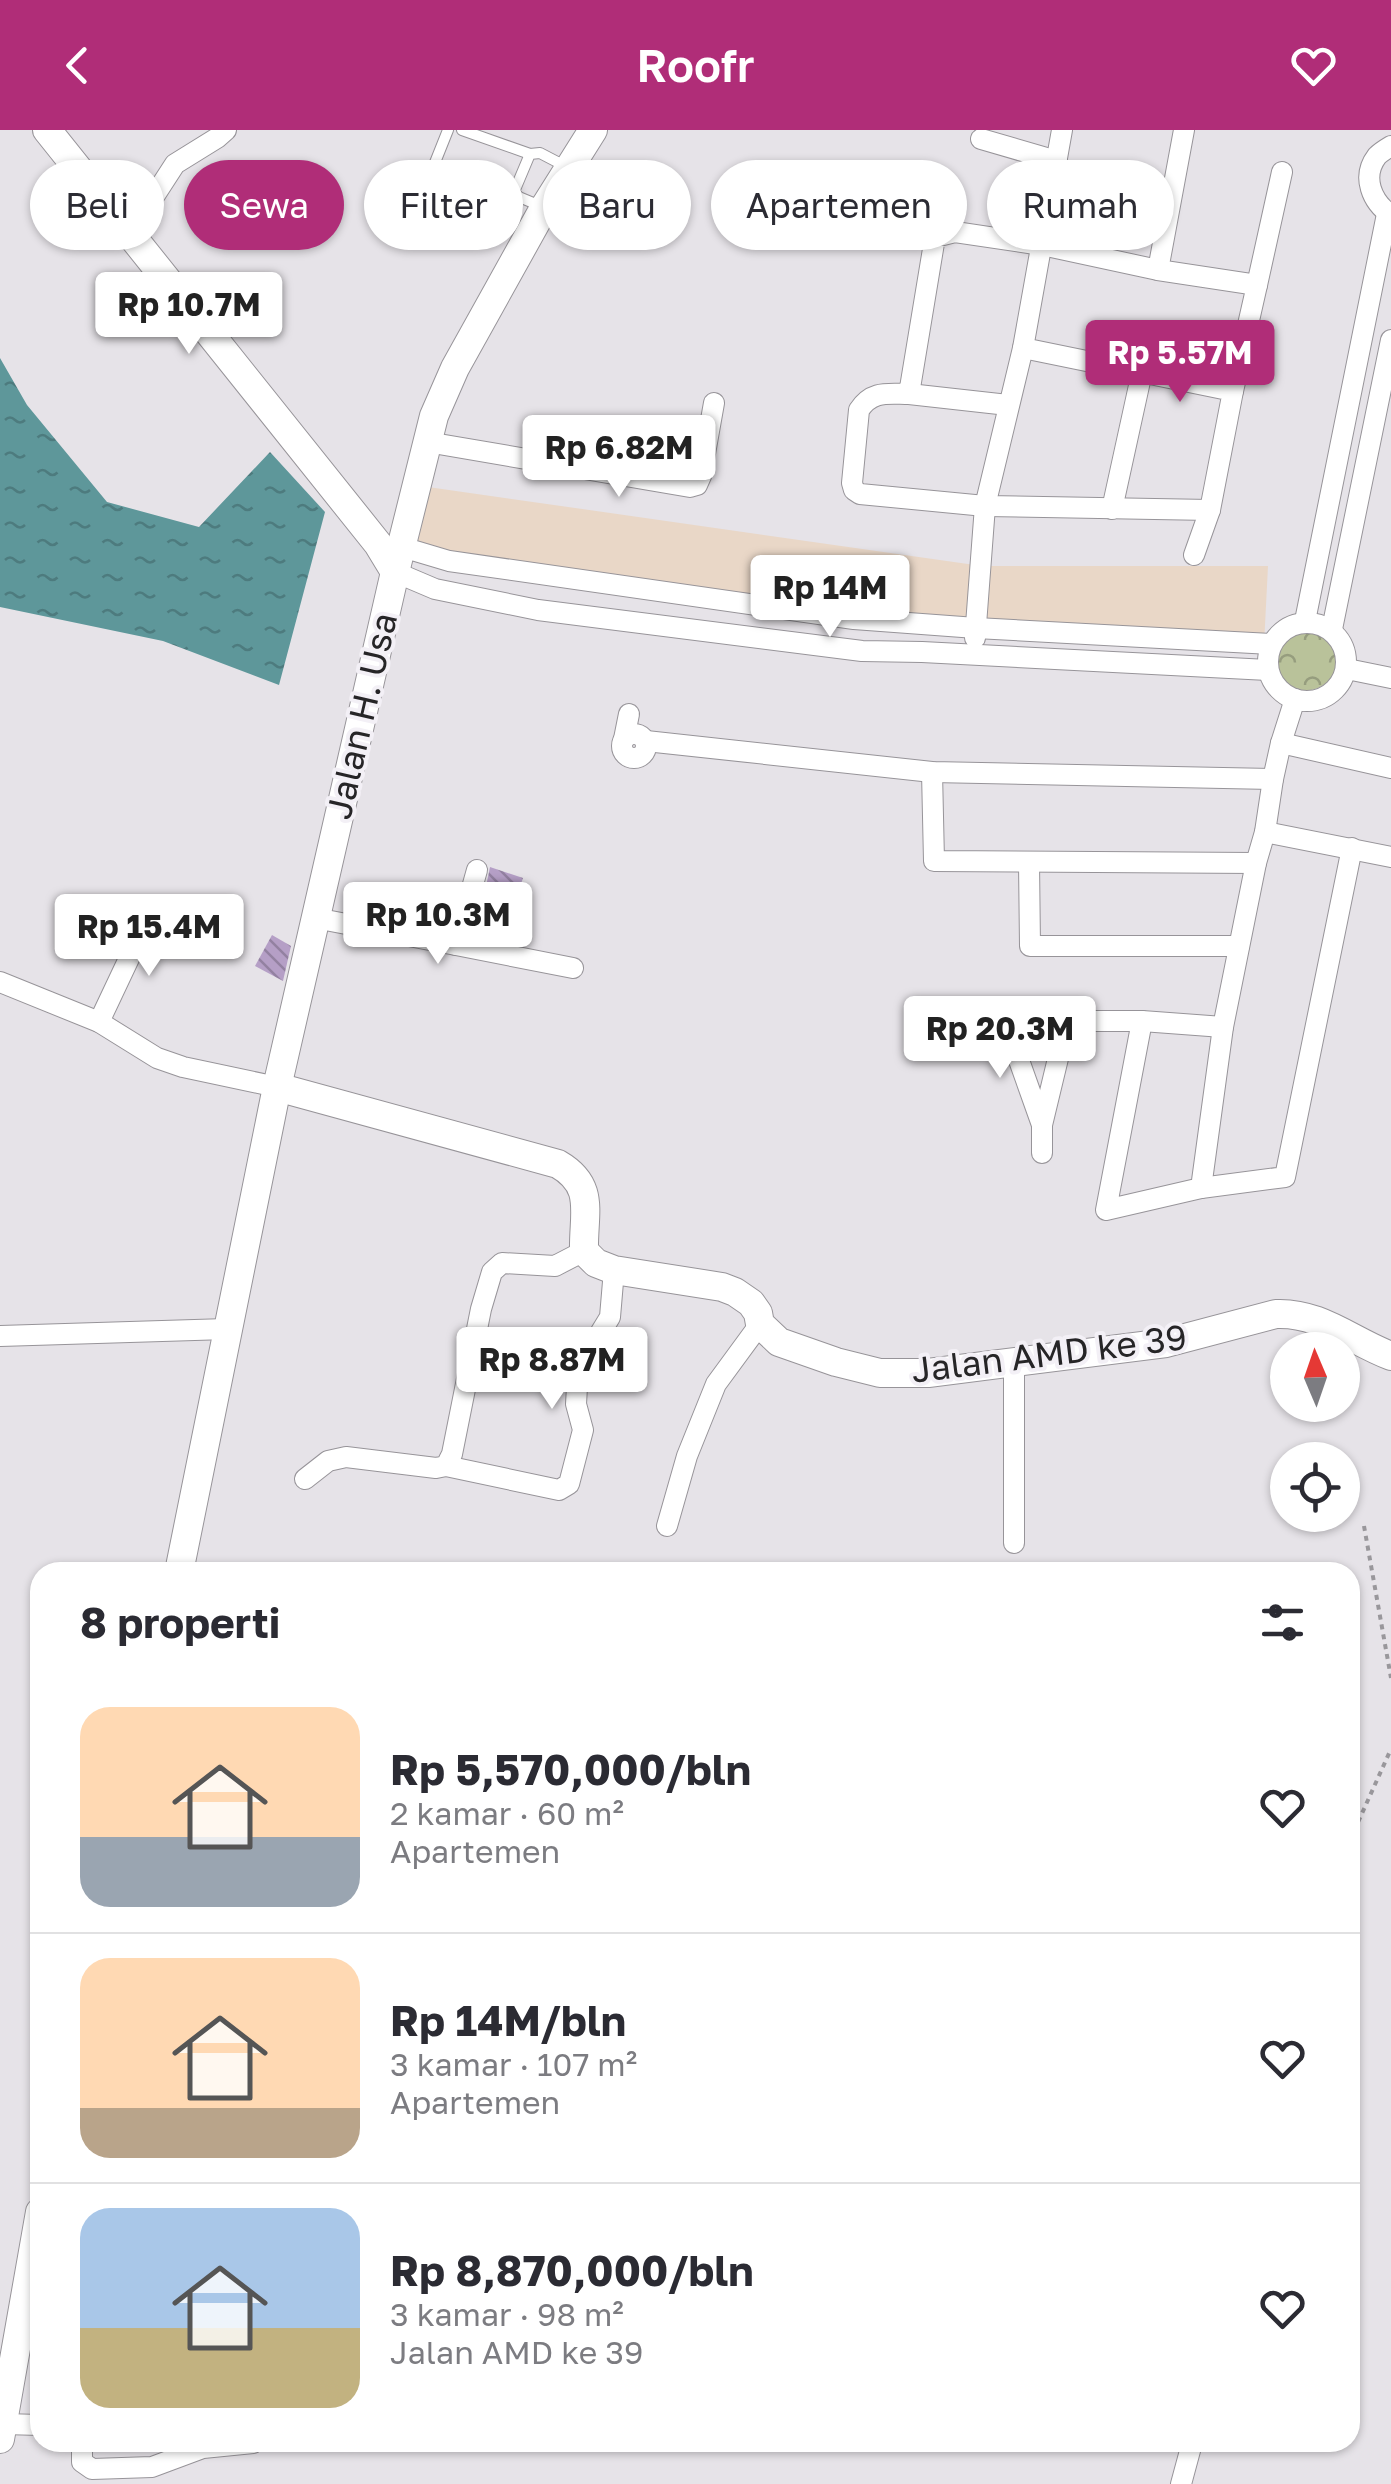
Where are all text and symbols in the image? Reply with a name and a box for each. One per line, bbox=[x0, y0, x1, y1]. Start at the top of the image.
icon: back bbox=[50, 38, 105, 93]
text: Roofr bbox=[637, 38, 754, 92]
icon: heart bbox=[1286, 38, 1341, 93]
chip: Beli bbox=[30, 160, 164, 250]
chip: Sewa bbox=[184, 160, 344, 250]
chip: Filter bbox=[364, 160, 523, 250]
chip: Baru bbox=[543, 160, 691, 250]
chip: Apartemen bbox=[711, 160, 967, 250]
chip: Rumah bbox=[987, 160, 1174, 250]
pin: Rp 10.7M bbox=[86, 272, 292, 357]
text: Rp 10.7M bbox=[117, 285, 261, 323]
pin: Rp 5.57M bbox=[1077, 320, 1283, 405]
text: Rp 5.57M bbox=[1107, 333, 1253, 371]
pin: Rp 6.82M bbox=[516, 415, 722, 500]
text: Rp 6.82M bbox=[545, 428, 693, 466]
pin: Rp 14M bbox=[749, 555, 911, 640]
text: Rp 14M bbox=[773, 568, 887, 606]
street label: Jalan H. Usa bbox=[317, 609, 405, 823]
pin: Rp 10.3M bbox=[335, 882, 541, 967]
pin: Rp 15.4M bbox=[46, 894, 252, 979]
text: Rp 10.3M bbox=[365, 895, 511, 933]
text: Rp 15.4M bbox=[77, 907, 221, 945]
pin: Rp 20.3M bbox=[897, 996, 1103, 1081]
text: Rp 20.3M bbox=[926, 1009, 1074, 1047]
street label: Jalan AMD ke 39 bbox=[909, 1315, 1189, 1391]
pin: Rp 8.87M bbox=[449, 1327, 655, 1412]
north arrow bbox=[1270, 1332, 1360, 1422]
map controls bbox=[1270, 1332, 1360, 1532]
text: Rp 8.87M bbox=[478, 1340, 626, 1378]
button: locate bbox=[1270, 1442, 1360, 1532]
icon: filters bbox=[1255, 1595, 1310, 1650]
text: 8 properti bbox=[80, 1597, 280, 1647]
text: Rp 5,570,000/bln bbox=[390, 1744, 751, 1794]
icon: home bbox=[160, 1747, 280, 1867]
icon: heart bbox=[1255, 1780, 1310, 1835]
text: 2 kamar · 60 m² bbox=[390, 1794, 624, 1832]
text: Apartemen bbox=[390, 1832, 560, 1870]
text: Rp 14M/bln bbox=[390, 1995, 626, 2045]
icon: home bbox=[160, 1998, 280, 2118]
icon: heart bbox=[1255, 2031, 1310, 2086]
text: 3 kamar · 107 m² bbox=[390, 2045, 637, 2083]
text: Apartemen bbox=[390, 2083, 560, 2121]
text: Rp 8,870,000/bln bbox=[390, 2245, 754, 2295]
icon: home bbox=[160, 2248, 280, 2368]
icon: heart bbox=[1255, 2281, 1310, 2336]
text: 3 kamar · 98 m² bbox=[390, 2295, 624, 2333]
text: Jalan AMD ke 39 bbox=[390, 2333, 643, 2371]

